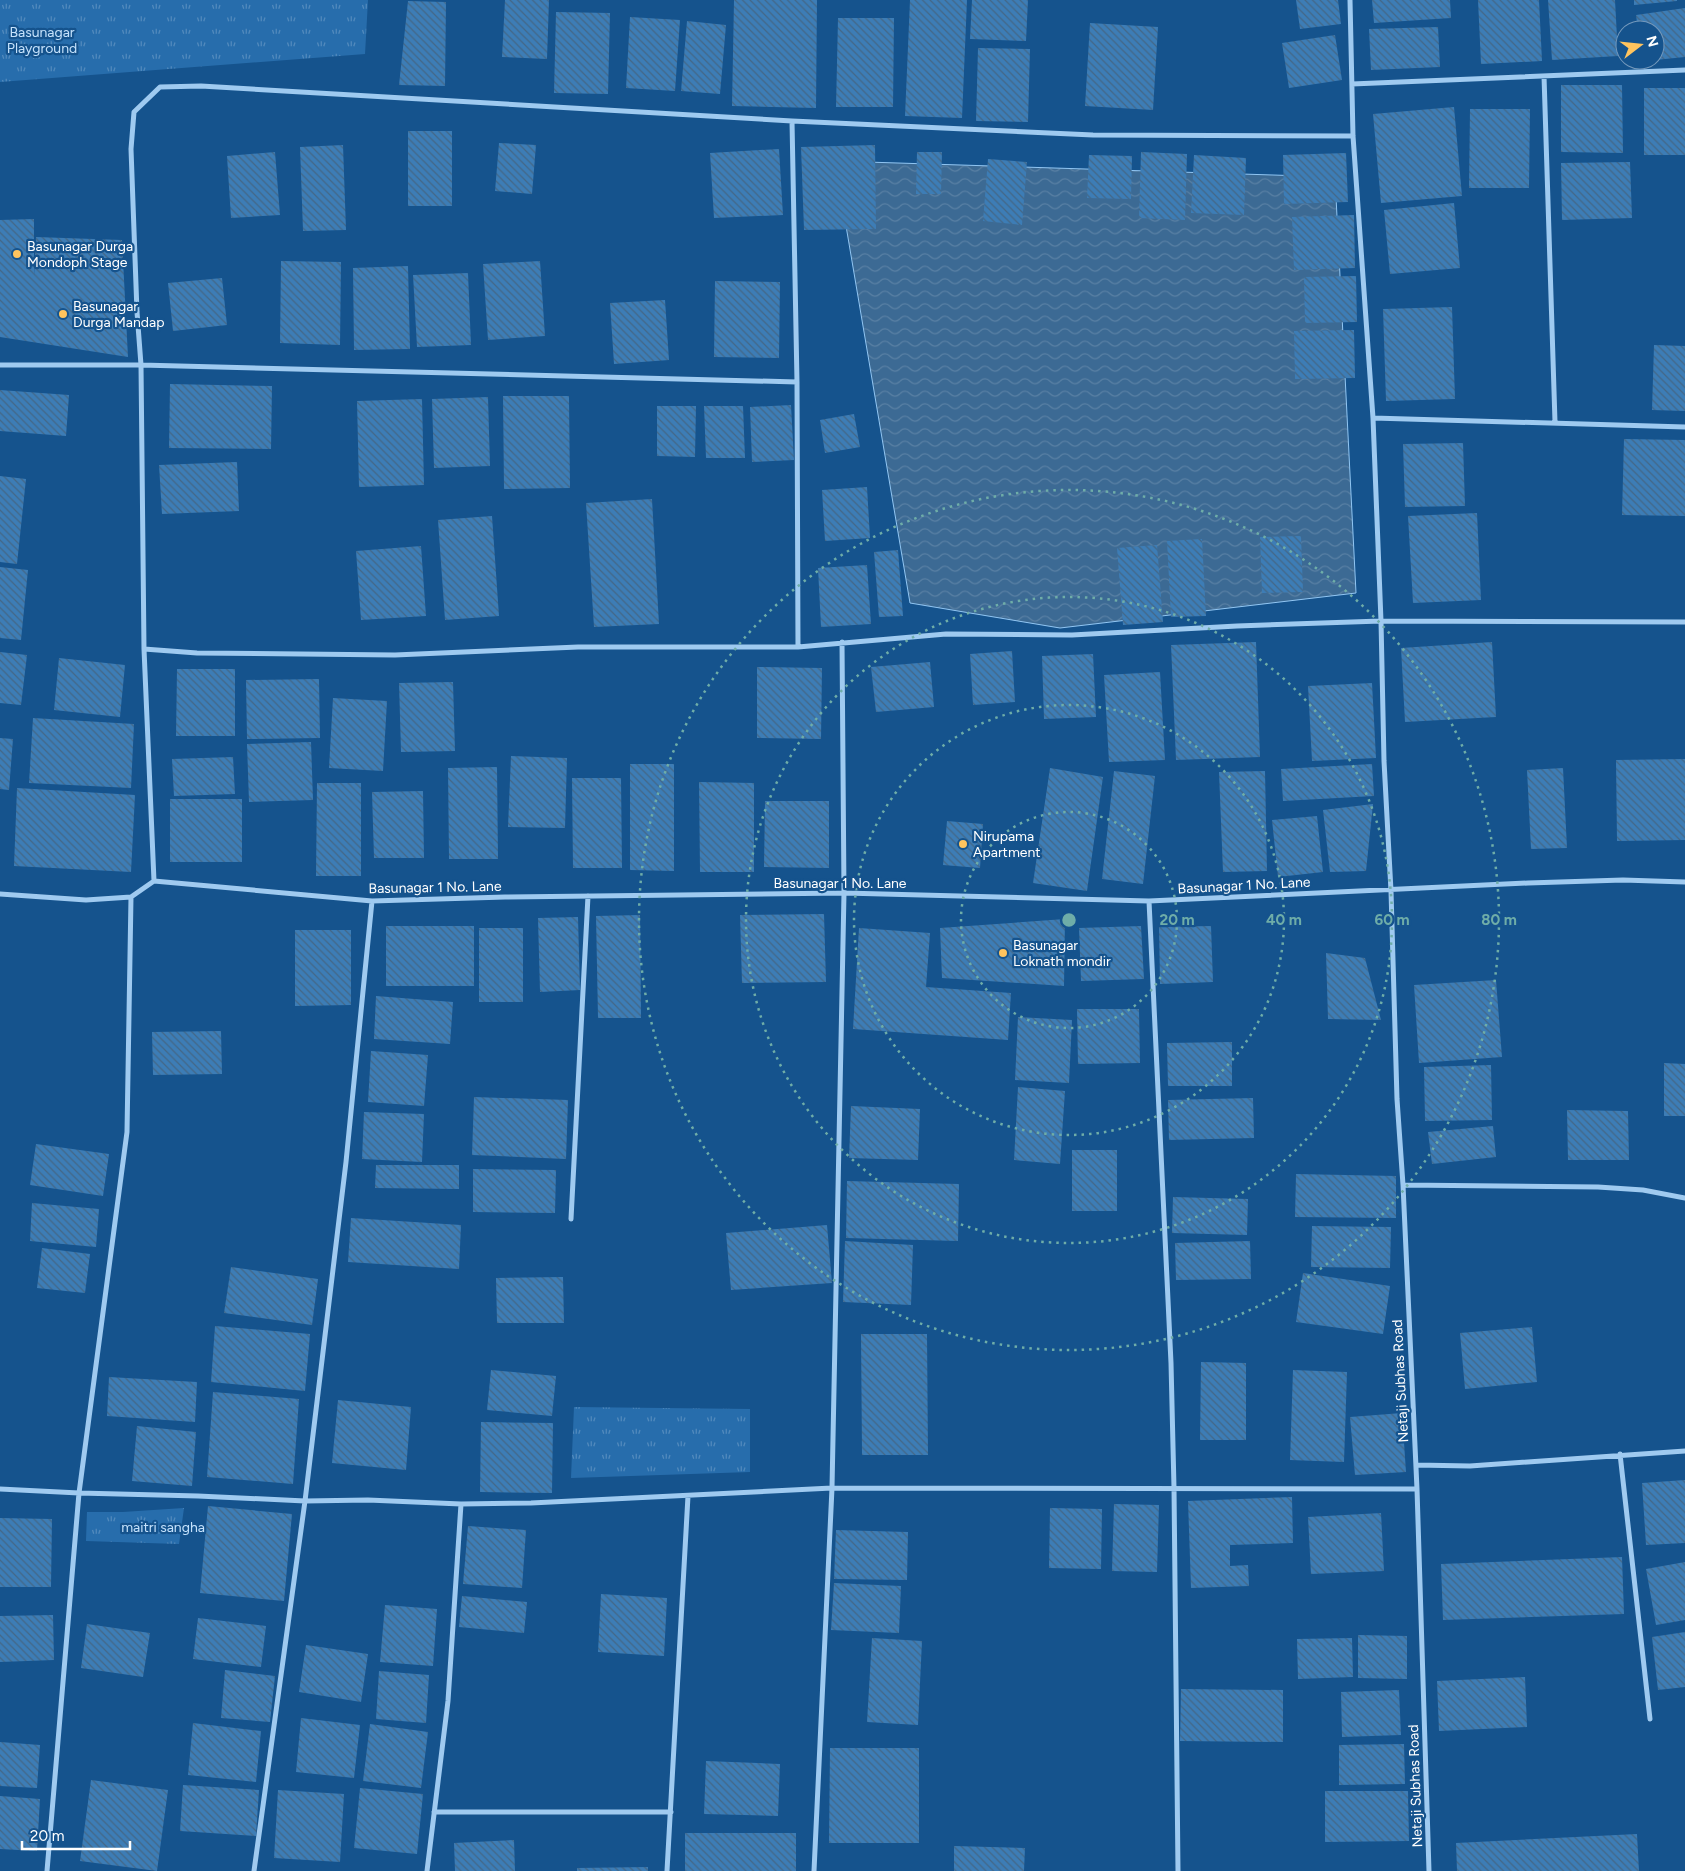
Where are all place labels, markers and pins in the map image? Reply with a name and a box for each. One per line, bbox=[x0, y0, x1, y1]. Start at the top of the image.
place label: Basunagar Durga Mondoph Stage bbox=[27, 238, 133, 271]
marker: Basunagar Durga Mondoph Stage bbox=[11, 248, 23, 260]
place label: Basunagar Durga Mandap bbox=[73, 298, 164, 331]
marker: Basunagar Durga Mandap bbox=[57, 308, 69, 320]
place label: Nirupama Apartment bbox=[973, 828, 1041, 861]
marker: Nirupama Apartment bbox=[957, 838, 969, 850]
centre of rings bbox=[1060, 911, 1078, 929]
place label: Basunagar Loknath mondir bbox=[1013, 937, 1111, 970]
marker: Basunagar Loknath mondir bbox=[997, 947, 1009, 959]

